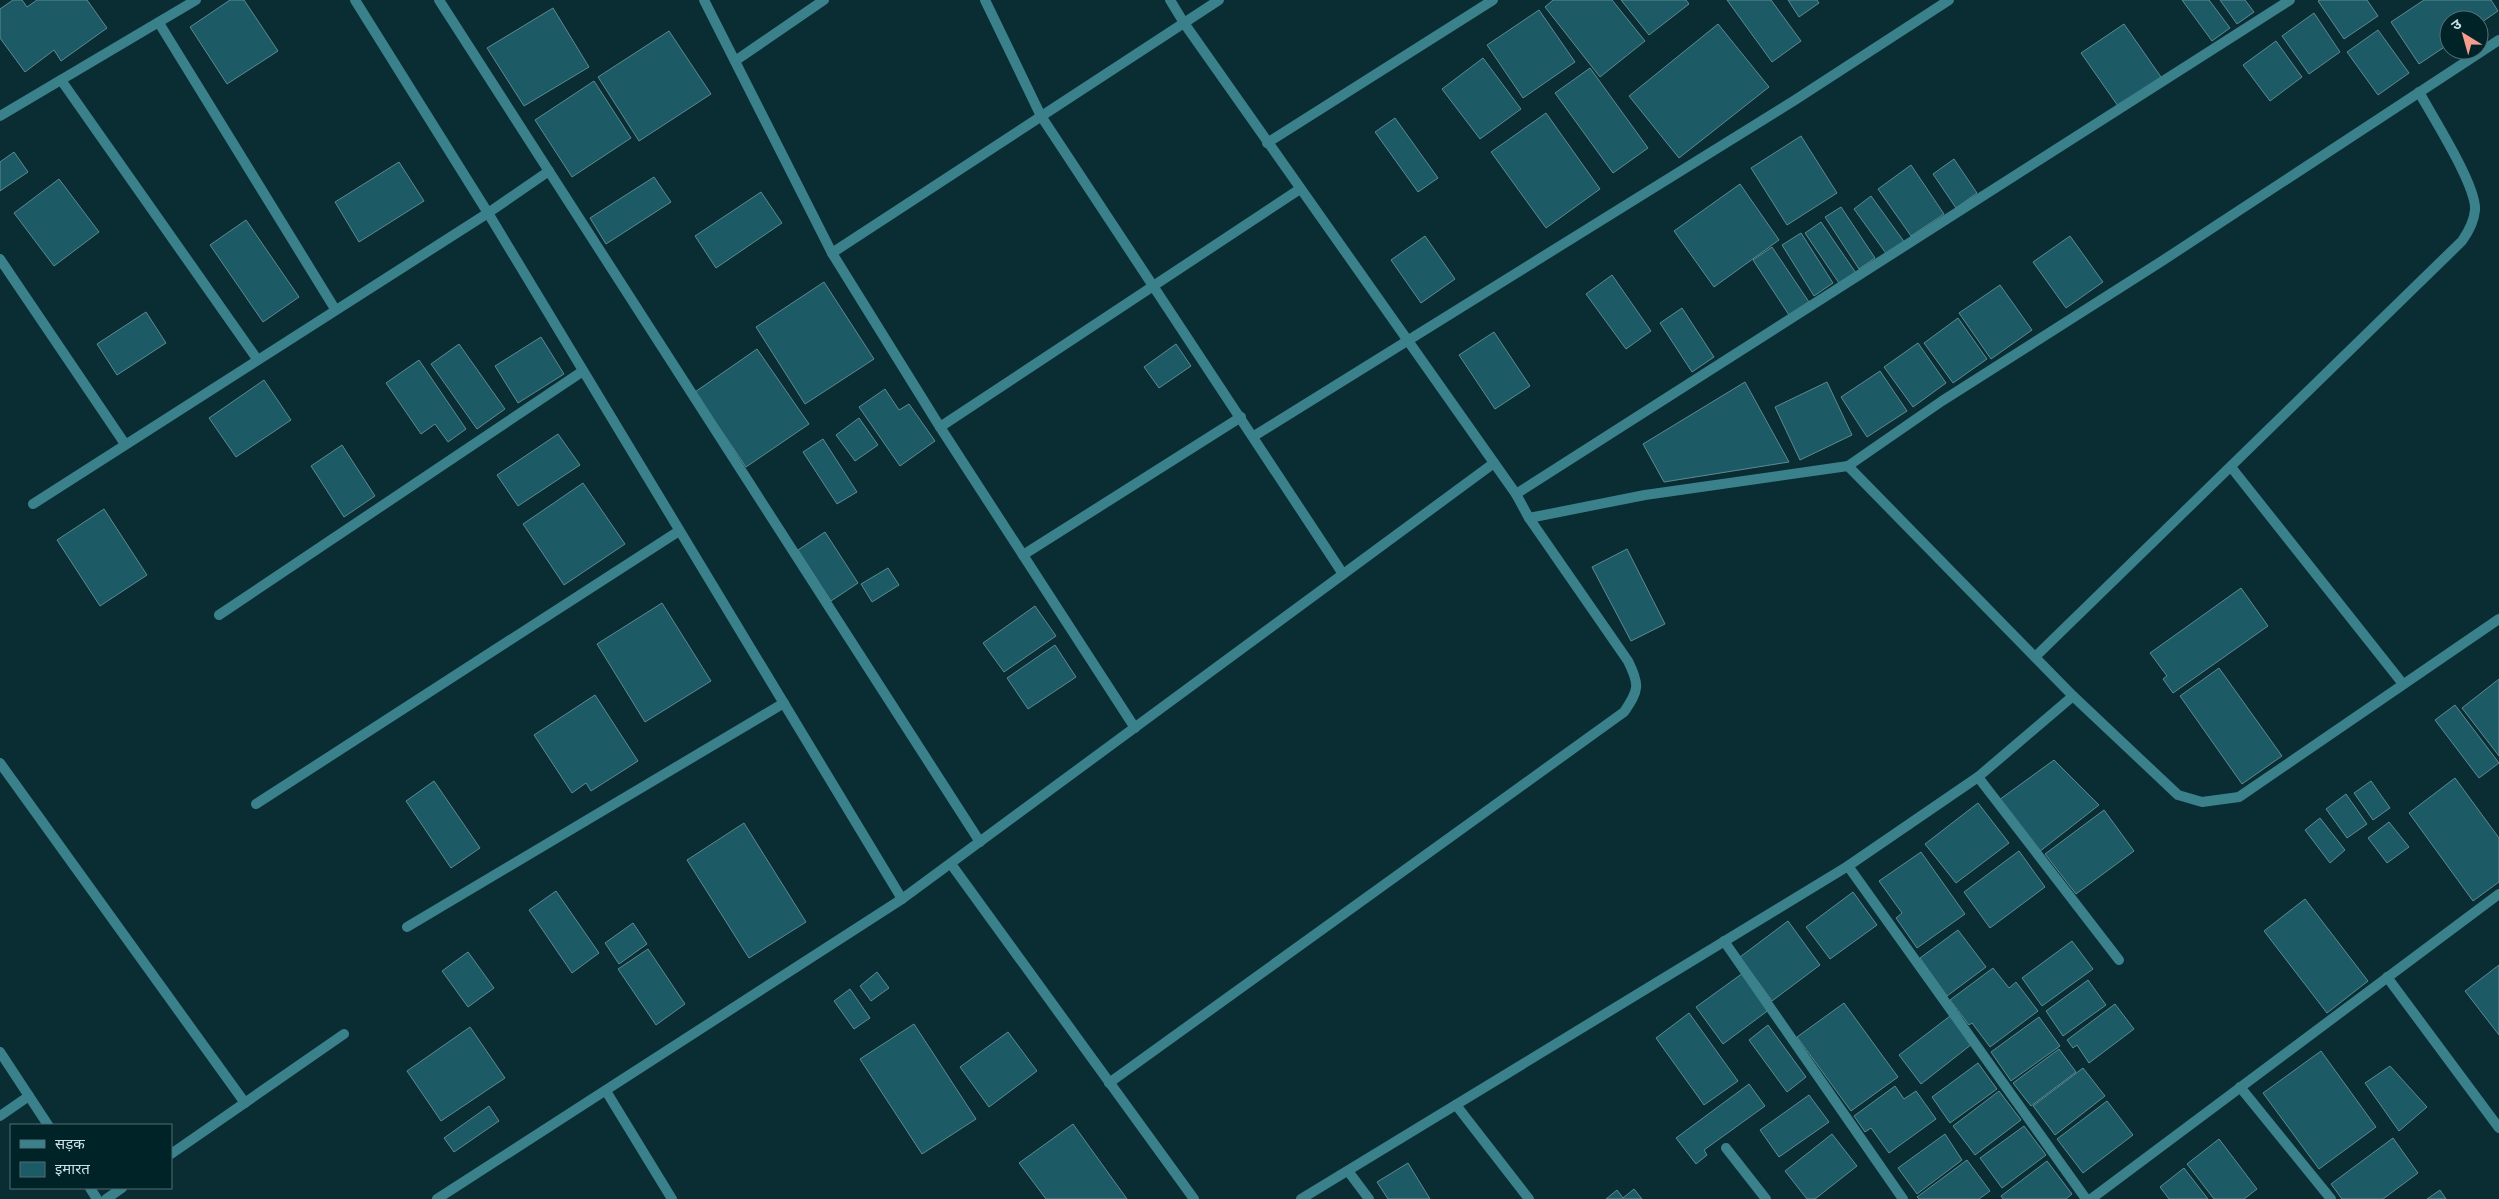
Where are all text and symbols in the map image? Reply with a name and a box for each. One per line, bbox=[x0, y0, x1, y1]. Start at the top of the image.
north arrow bbox=[2439, 10, 2489, 60]
text: उ bbox=[2449, 17, 2465, 33]
legend bbox=[10, 1124, 172, 1189]
text: सड़क bbox=[55, 1137, 85, 1152]
text: इमारत bbox=[55, 1162, 90, 1177]

